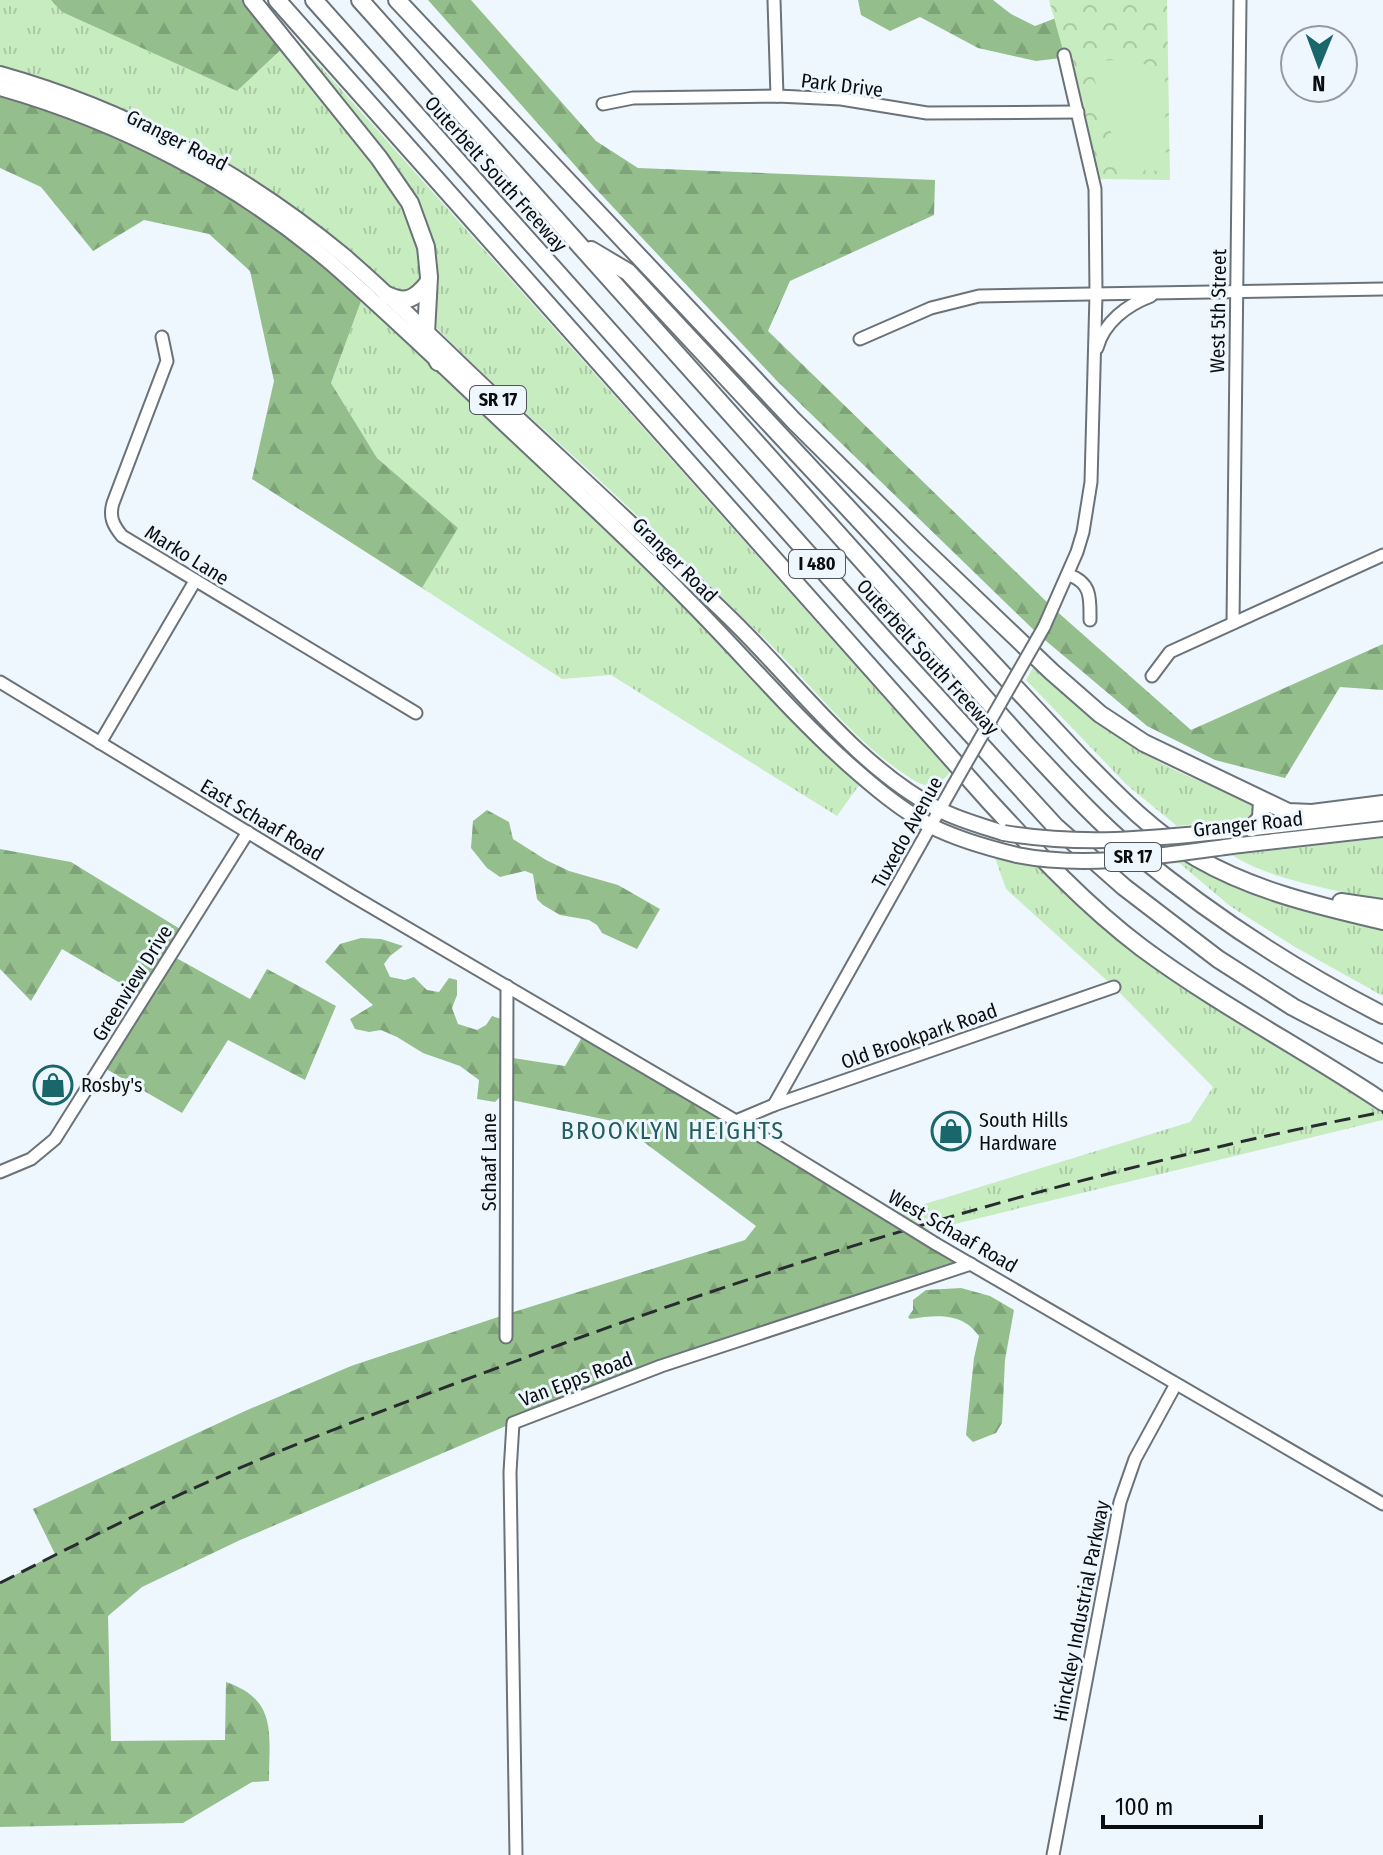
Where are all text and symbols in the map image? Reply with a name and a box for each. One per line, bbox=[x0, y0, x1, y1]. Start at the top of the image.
north arrow bbox=[1279, 24, 1359, 104]
street label: Park Drive bbox=[800, 68, 884, 102]
text: N bbox=[1312, 70, 1325, 97]
street label: Outerbelt South Freeway bbox=[420, 91, 572, 257]
street label: Granger Road bbox=[122, 104, 232, 176]
street label: West 5th Street bbox=[1205, 248, 1231, 373]
road number: SR 17 bbox=[470, 386, 526, 414]
street label: Granger Road bbox=[628, 513, 722, 607]
street label: Marko Lane bbox=[141, 520, 233, 590]
road number: I 480 bbox=[789, 550, 845, 578]
street label: Outerbelt South Freeway bbox=[852, 574, 1004, 740]
street label: Tuxedo Avenue bbox=[867, 772, 947, 892]
street label: East Schaaf Road bbox=[196, 774, 328, 866]
street label: Granger Road bbox=[1192, 806, 1304, 842]
road number: SR 17 bbox=[1105, 843, 1161, 871]
street label: Greenview Drive bbox=[87, 921, 177, 1045]
street label: Old Brookpark Road bbox=[838, 998, 1000, 1074]
shop icon: Rosby's bbox=[32, 1064, 74, 1106]
place label: Rosby's bbox=[81, 1073, 143, 1097]
place label: South Hills Hardware bbox=[979, 1108, 1068, 1155]
shop icon: South Hills Hardware bbox=[930, 1110, 972, 1152]
street label: Schaaf Lane bbox=[477, 1113, 501, 1211]
district label: BROOKLYN HEIGHTS bbox=[561, 1117, 785, 1145]
street label: West Schaaf Road bbox=[884, 1184, 1022, 1278]
street label: Van Epps Road bbox=[516, 1346, 636, 1412]
street label: Hinckley Industrial Parkway bbox=[1048, 1498, 1114, 1724]
scale bar bbox=[1103, 1779, 1261, 1829]
text: 100 m bbox=[1115, 1793, 1173, 1821]

